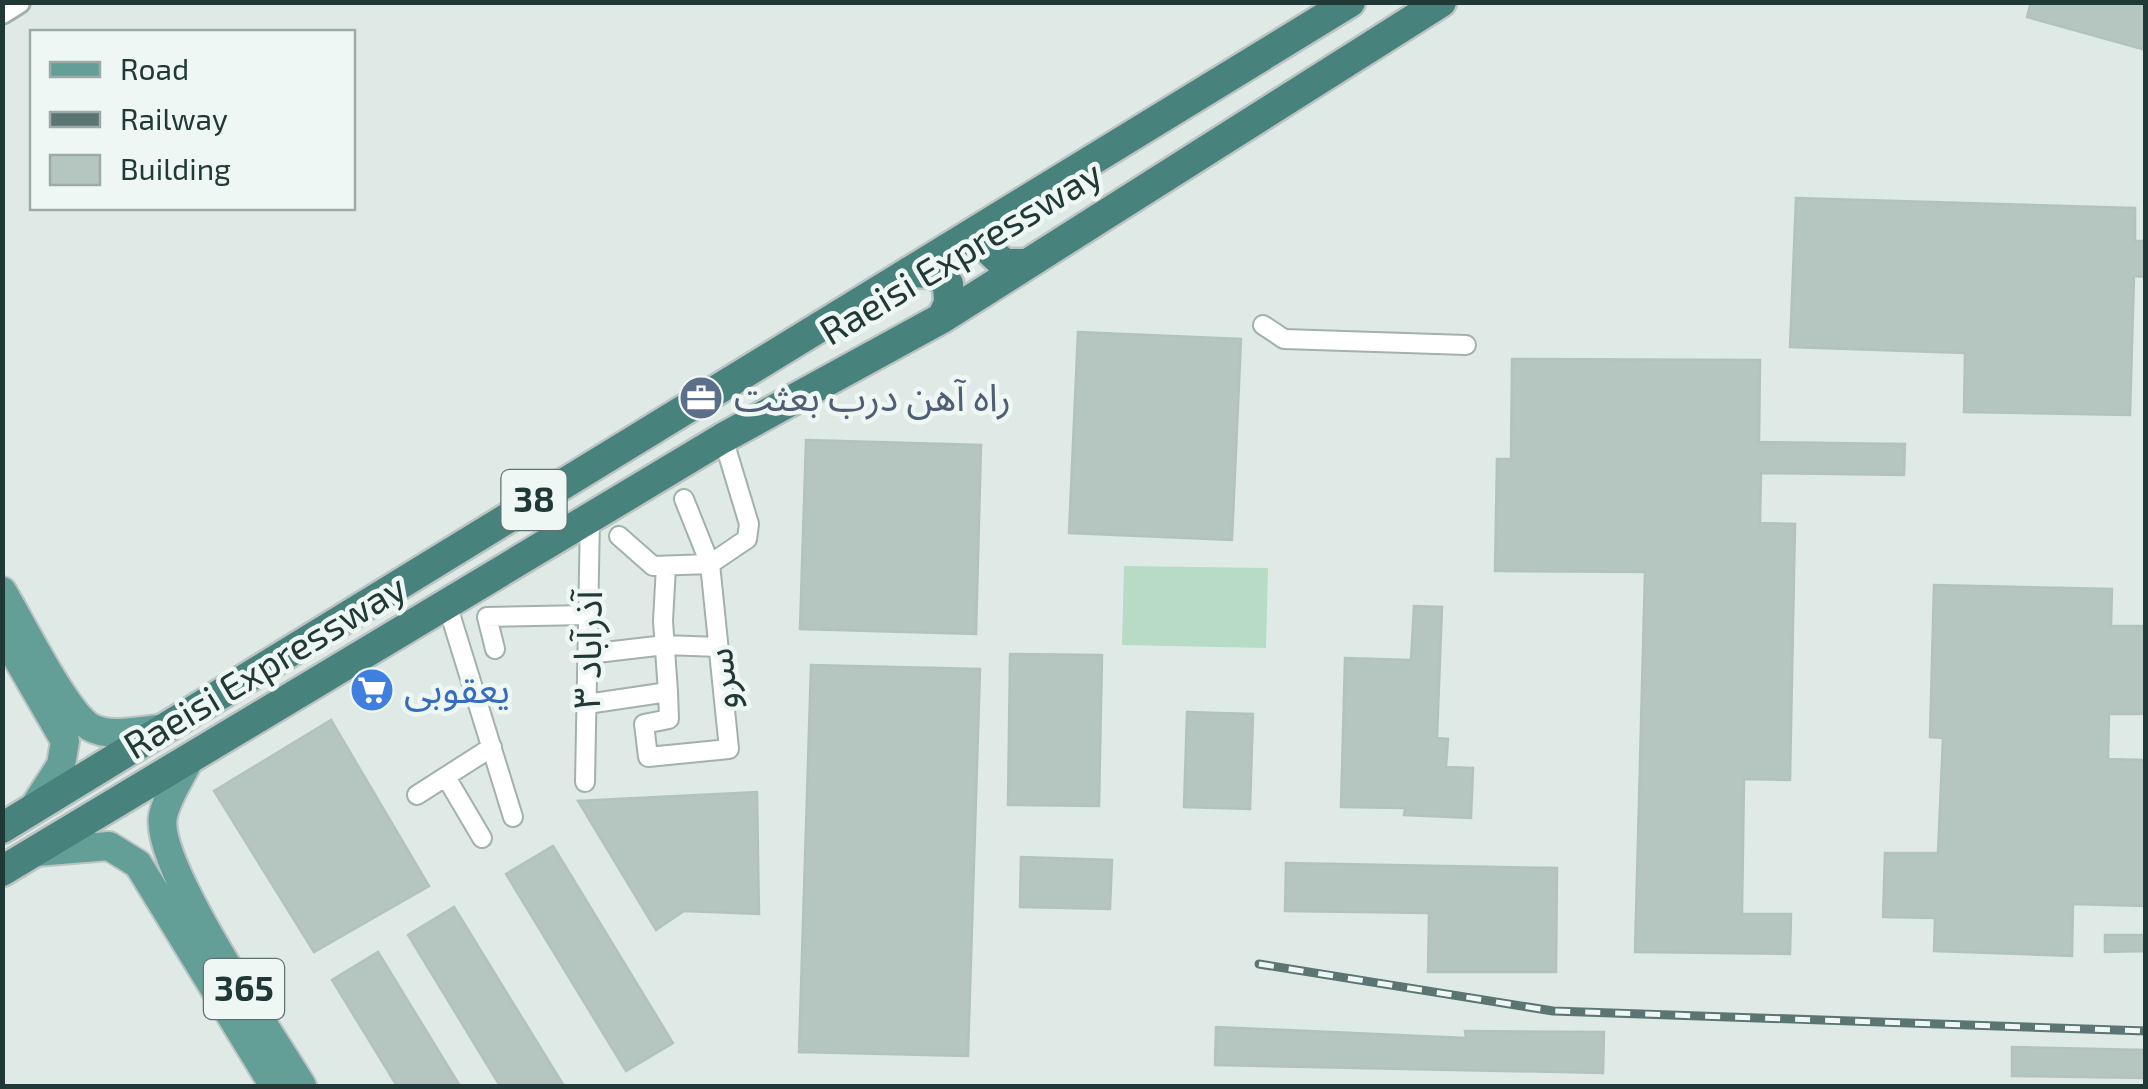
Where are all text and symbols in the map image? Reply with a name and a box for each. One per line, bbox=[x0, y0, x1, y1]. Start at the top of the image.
legend bbox=[30, 30, 355, 210]
text: Road bbox=[120, 50, 189, 86]
text: Railway bbox=[120, 100, 228, 136]
street label: Raeisi Expressway bbox=[811, 149, 1109, 354]
text: Building bbox=[120, 150, 231, 186]
place label: راه آهن درب بعثت bbox=[734, 373, 1011, 420]
office icon: راه آهن درب بعثت bbox=[678, 375, 724, 421]
road number: 38 bbox=[502, 470, 566, 530]
street label: Raeisi Expressway bbox=[115, 563, 413, 768]
street label: ۳ آذرآباد bbox=[562, 588, 611, 710]
street label: سرو bbox=[694, 646, 747, 712]
place label: یعقوبی bbox=[404, 665, 510, 712]
supermarket icon: یعقوبی bbox=[349, 667, 395, 713]
road number: 365 bbox=[204, 959, 284, 1019]

